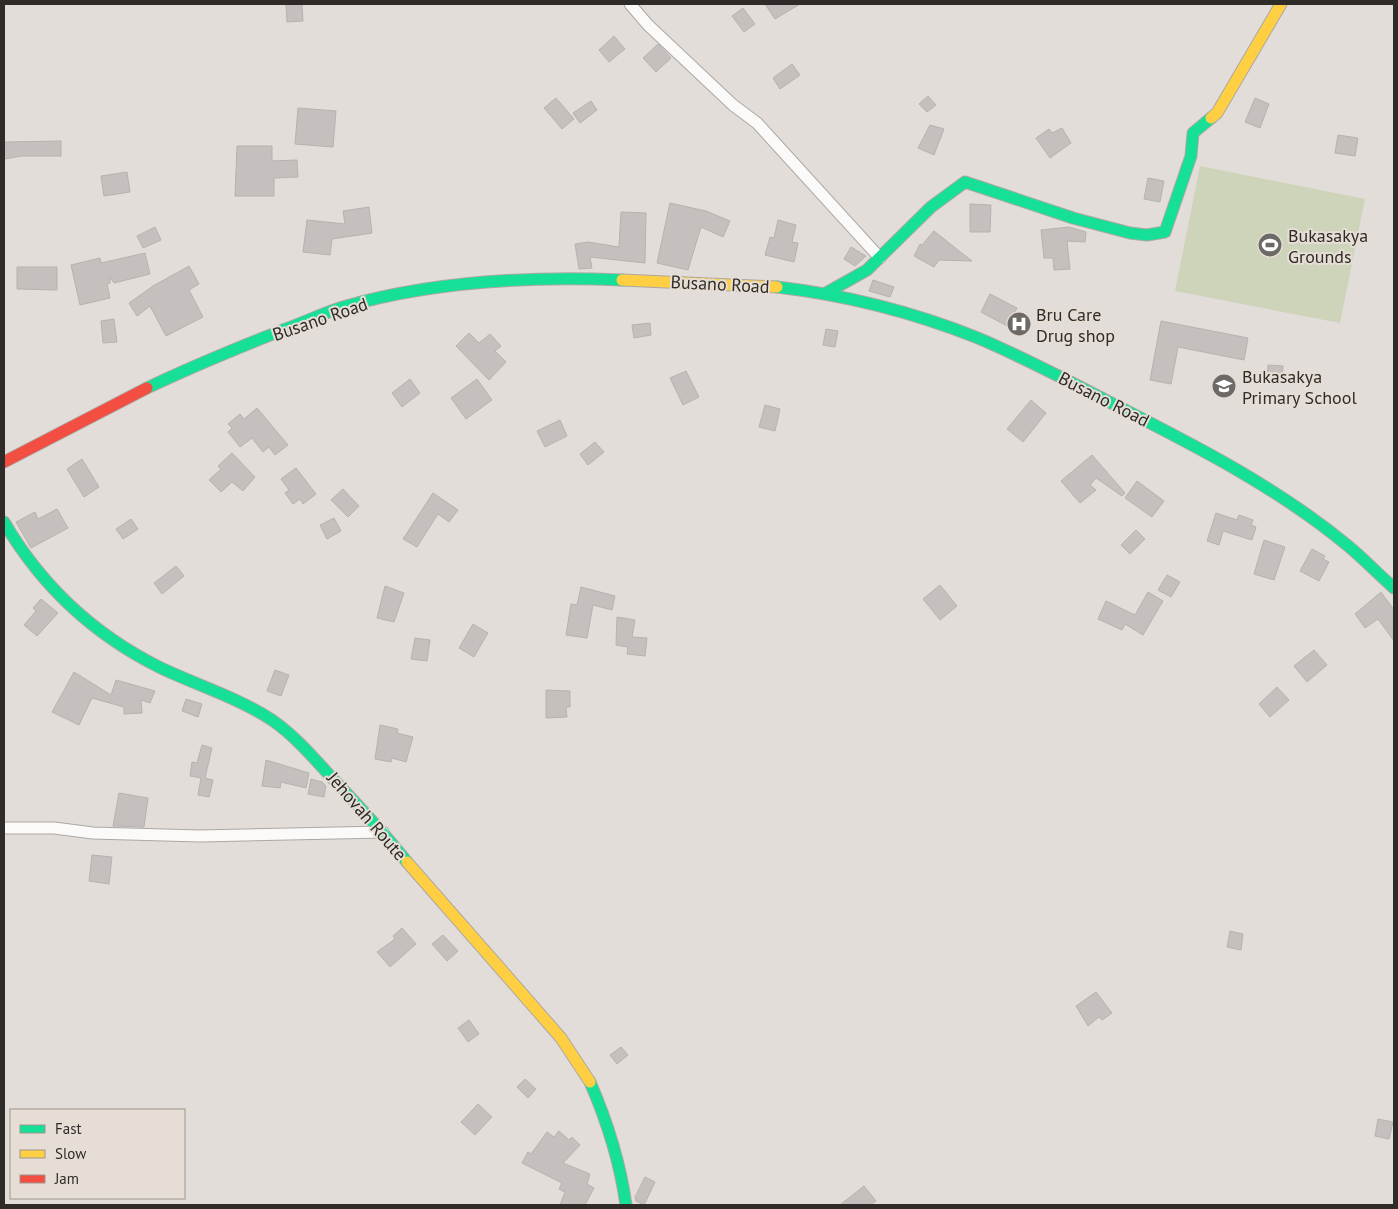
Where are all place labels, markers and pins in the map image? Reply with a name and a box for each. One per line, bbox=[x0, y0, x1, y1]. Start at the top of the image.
place label: Bukasakya Grounds bbox=[1288, 224, 1368, 268]
sports icon: Bukasakya Grounds bbox=[1257, 232, 1283, 258]
place label: Bru Care Drug shop bbox=[1036, 303, 1115, 347]
hospital icon: Bru Care Drug shop bbox=[1006, 311, 1032, 337]
place label: Bukasakya Primary School bbox=[1242, 365, 1357, 409]
school or university icon: Bukasakya Primary School bbox=[1211, 373, 1237, 399]

